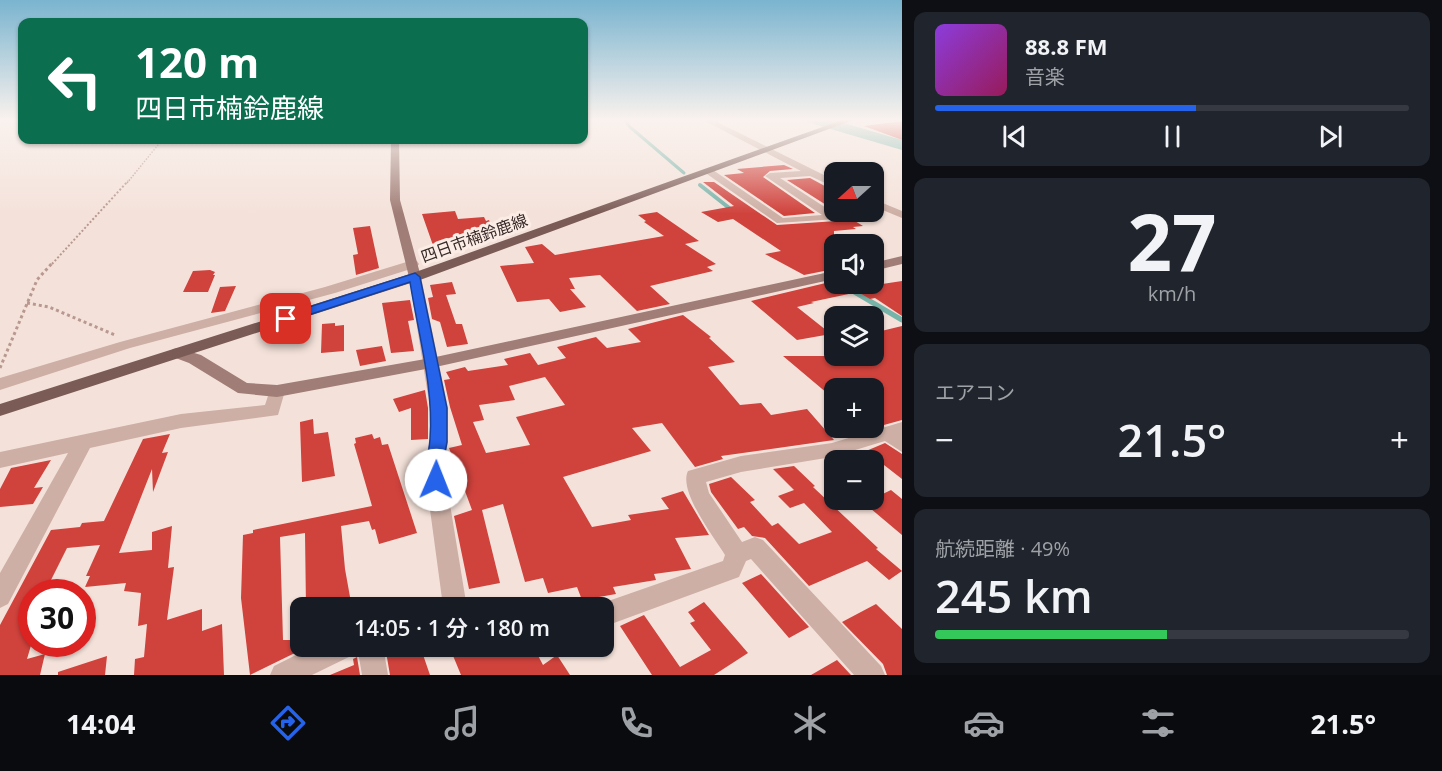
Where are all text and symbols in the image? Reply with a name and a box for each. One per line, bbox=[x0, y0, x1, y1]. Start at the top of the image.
text: 88.8 FM bbox=[1025, 31, 1108, 61]
text: 120 m bbox=[135, 33, 259, 90]
icon: left bbox=[36, 42, 114, 120]
text: 音楽 bbox=[1025, 63, 1065, 90]
text: 四日市楠鈴鹿線 bbox=[135, 89, 324, 126]
icon: previous bbox=[998, 120, 1031, 153]
icon: pause bbox=[1156, 120, 1189, 153]
icon: next bbox=[1314, 120, 1347, 153]
north arrow bbox=[824, 162, 884, 222]
map controls bbox=[824, 162, 884, 510]
text: 27 bbox=[1127, 188, 1217, 294]
street label: 四日市楠鈴鹿線 bbox=[418, 209, 530, 267]
button: sound bbox=[824, 234, 884, 294]
text: km/h bbox=[1148, 280, 1196, 307]
pin bbox=[260, 293, 311, 344]
icon: arrive bbox=[269, 302, 302, 335]
button: layers bbox=[824, 306, 884, 366]
button: + bbox=[824, 378, 884, 438]
text: エアコン bbox=[935, 379, 1015, 406]
text: 21.5° bbox=[1118, 409, 1226, 470]
text: − bbox=[935, 417, 954, 462]
text: + bbox=[1390, 417, 1409, 462]
position arrow bbox=[404, 448, 468, 512]
button: − bbox=[824, 450, 884, 510]
text: 航続距離 · 49% bbox=[935, 535, 1070, 562]
text: 245 km bbox=[935, 565, 1093, 626]
speed limit sign: 30 bbox=[18, 579, 96, 657]
text: 14:05 · 1 分 · 180 m bbox=[354, 612, 550, 642]
icon: directions bbox=[267, 702, 309, 744]
icon: music bbox=[441, 702, 483, 744]
icon: phone bbox=[615, 702, 657, 744]
icon: climate bbox=[789, 702, 831, 744]
icon: car bbox=[963, 702, 1005, 744]
icon: filters bbox=[1137, 702, 1179, 744]
text: 14:04 bbox=[66, 705, 135, 742]
text: 21.5° bbox=[1310, 705, 1376, 742]

